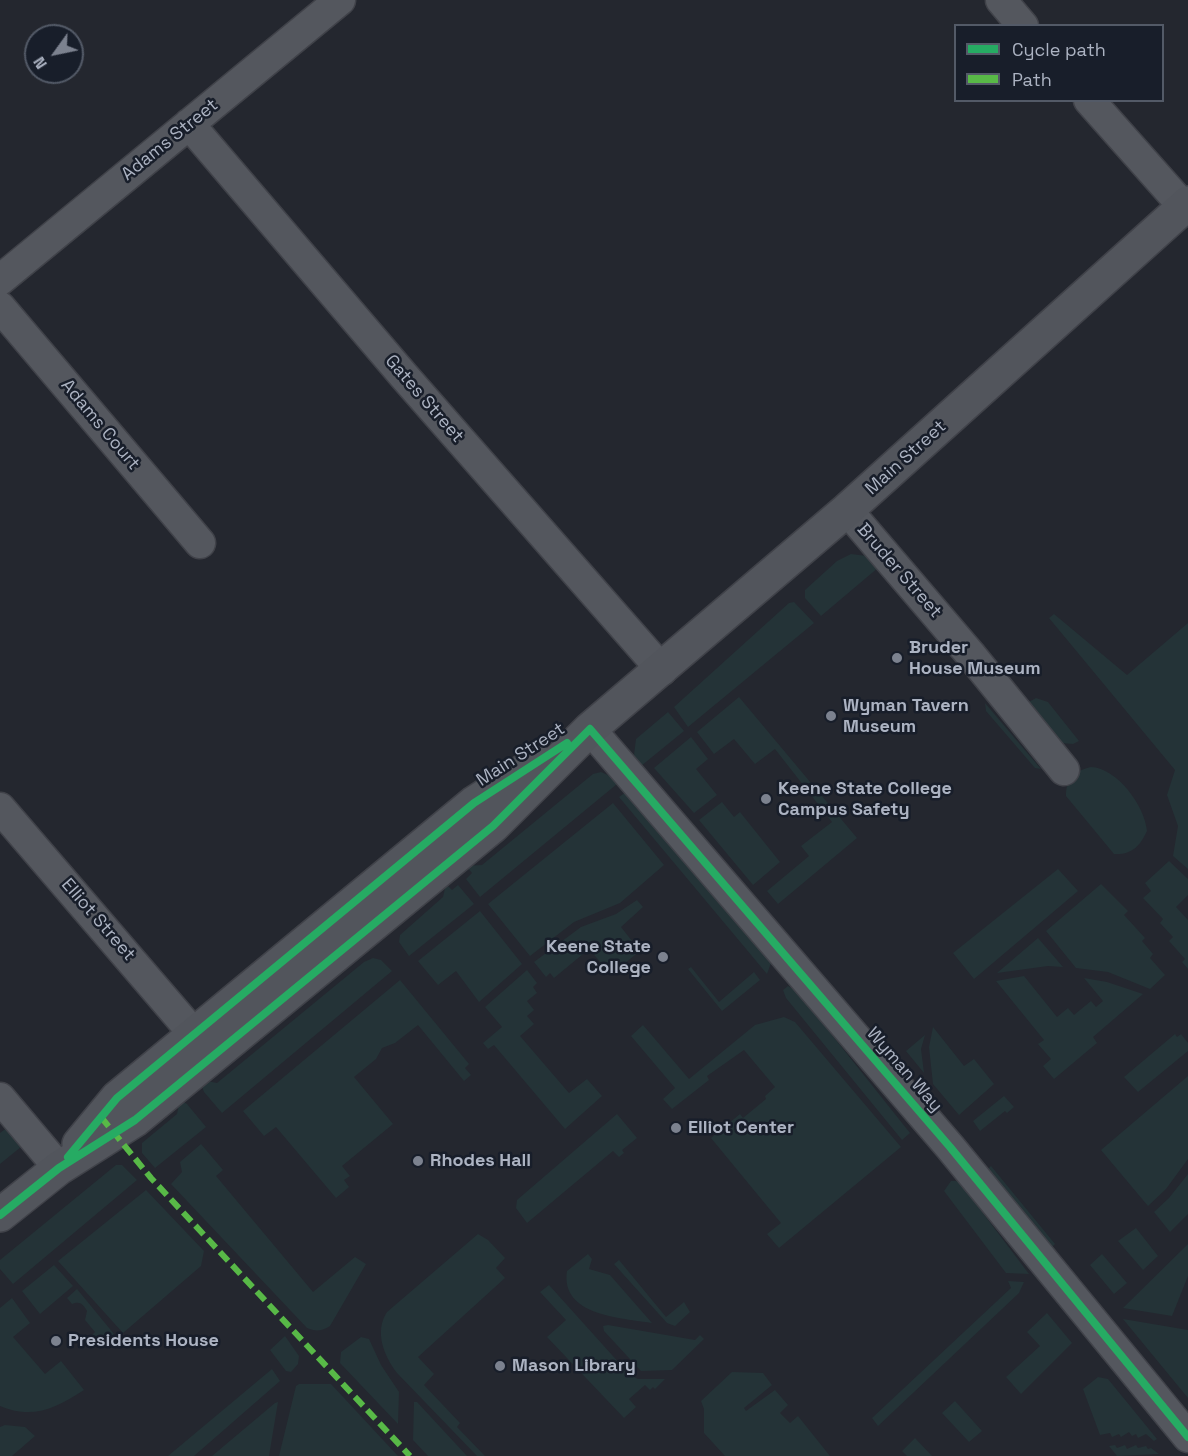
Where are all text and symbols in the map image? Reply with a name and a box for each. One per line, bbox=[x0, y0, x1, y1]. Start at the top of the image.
north arrow bbox=[24, 24, 84, 84]
legend bbox=[954, 24, 1164, 102]
text: Cycle path bbox=[1012, 38, 1106, 61]
text: N bbox=[28, 53, 52, 73]
text: Path bbox=[1012, 68, 1052, 91]
street label: Adams Street bbox=[117, 95, 223, 185]
street label: Gates Street bbox=[380, 351, 468, 447]
street label: Adams Court bbox=[56, 375, 144, 475]
street label: Main Street bbox=[861, 416, 951, 500]
street label: Bruder Street bbox=[852, 519, 946, 623]
place label: Bruder House Museum bbox=[909, 637, 1041, 680]
marker: Bruder House Museum bbox=[890, 651, 904, 665]
place label: Wyman Tavern Museum bbox=[843, 695, 969, 738]
marker: Wyman Tavern Museum bbox=[824, 709, 838, 723]
street label: Main Street bbox=[473, 718, 569, 792]
place label: Keene State College Campus Safety bbox=[778, 778, 952, 820]
marker: Keene State College Campus Safety bbox=[759, 792, 773, 806]
street label: Elliot Street bbox=[56, 874, 140, 966]
place label: Keene State College bbox=[546, 936, 651, 978]
marker: Keene State College bbox=[656, 950, 670, 964]
street label: Wyman Way bbox=[861, 1023, 947, 1117]
place label: Elliot Center bbox=[688, 1117, 794, 1139]
marker: Elliot Center bbox=[669, 1121, 683, 1135]
place label: Rhodes Hall bbox=[430, 1150, 531, 1172]
marker: Rhodes Hall bbox=[411, 1154, 425, 1168]
place label: Presidents House bbox=[68, 1330, 219, 1352]
marker: Presidents House bbox=[49, 1334, 63, 1348]
place label: Mason Library bbox=[512, 1355, 636, 1377]
marker: Mason Library bbox=[493, 1359, 507, 1373]

